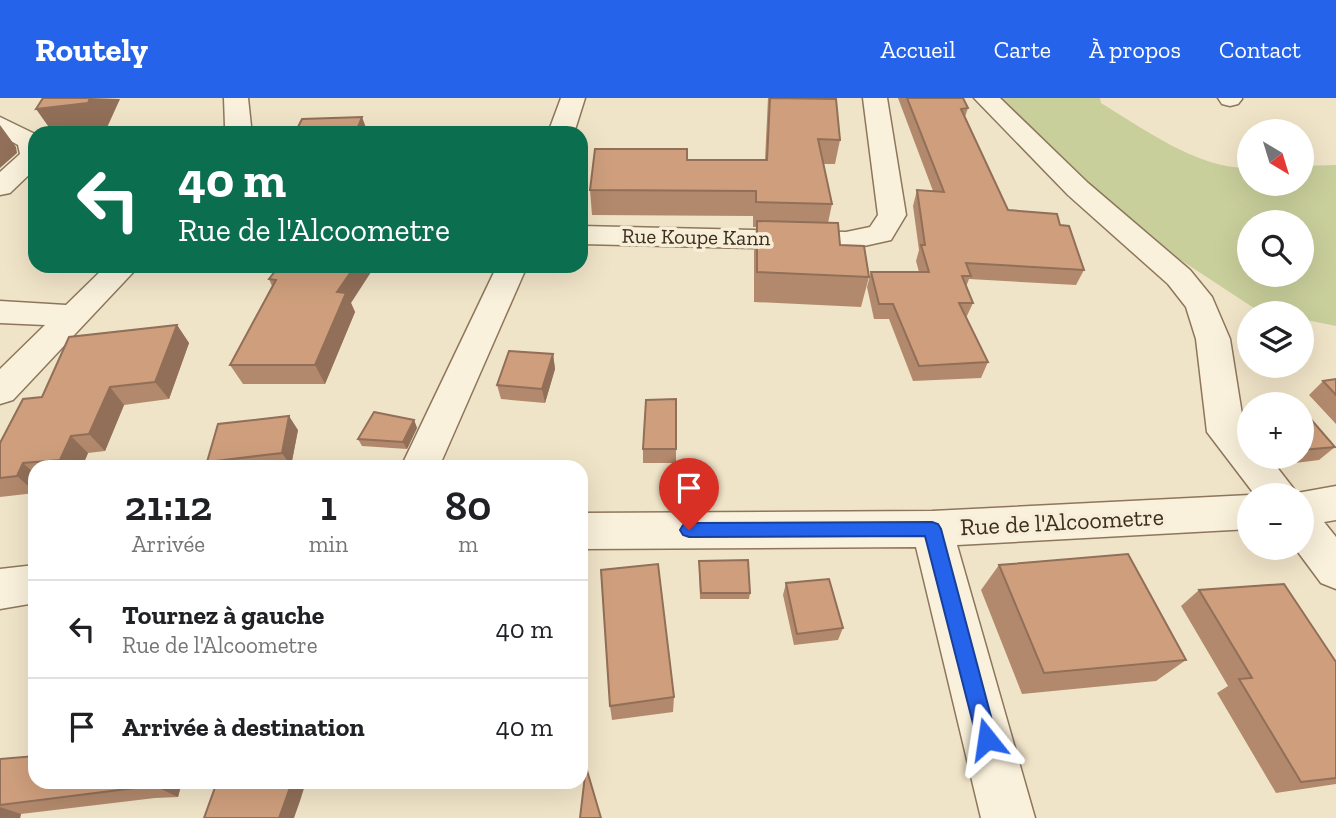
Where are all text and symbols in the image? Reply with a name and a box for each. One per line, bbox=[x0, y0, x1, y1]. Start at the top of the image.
text: Routely bbox=[35, 30, 148, 69]
text: Accueil bbox=[880, 35, 956, 64]
text: Carte bbox=[994, 35, 1051, 64]
text: À propos bbox=[1089, 35, 1181, 64]
text: Contact bbox=[1219, 35, 1301, 64]
north arrow bbox=[1237, 119, 1314, 196]
map controls bbox=[1237, 119, 1314, 560]
text: 40 m bbox=[178, 151, 286, 210]
icon: left bbox=[63, 154, 154, 245]
button: search bbox=[1237, 210, 1314, 287]
text: Rue de l'Alcoometre bbox=[178, 211, 450, 249]
street label: Rue Koupe Kann bbox=[621, 223, 771, 250]
button: layers bbox=[1237, 301, 1314, 378]
button: + bbox=[1237, 392, 1314, 469]
pin bbox=[659, 458, 719, 530]
icon: arrive bbox=[670, 469, 708, 507]
text: 21:12 bbox=[124, 480, 212, 531]
text: 1 bbox=[320, 480, 337, 531]
text: 80 bbox=[445, 480, 492, 531]
button: − bbox=[1237, 483, 1314, 560]
street label: Rue de l'Alcoometre bbox=[959, 502, 1165, 541]
text: Arrivée bbox=[132, 530, 205, 558]
text: min bbox=[309, 530, 348, 558]
text: m bbox=[458, 530, 478, 558]
text: Tournez à gauche bbox=[122, 599, 324, 631]
icon: left bbox=[63, 610, 101, 648]
text: 40 m bbox=[496, 613, 553, 645]
text: Rue de l'Alcoometre bbox=[122, 631, 318, 659]
position arrow bbox=[950, 702, 1024, 776]
icon: arrive bbox=[63, 708, 101, 746]
text: Arrivée à destination bbox=[122, 711, 365, 743]
text: 40 m bbox=[496, 711, 553, 743]

